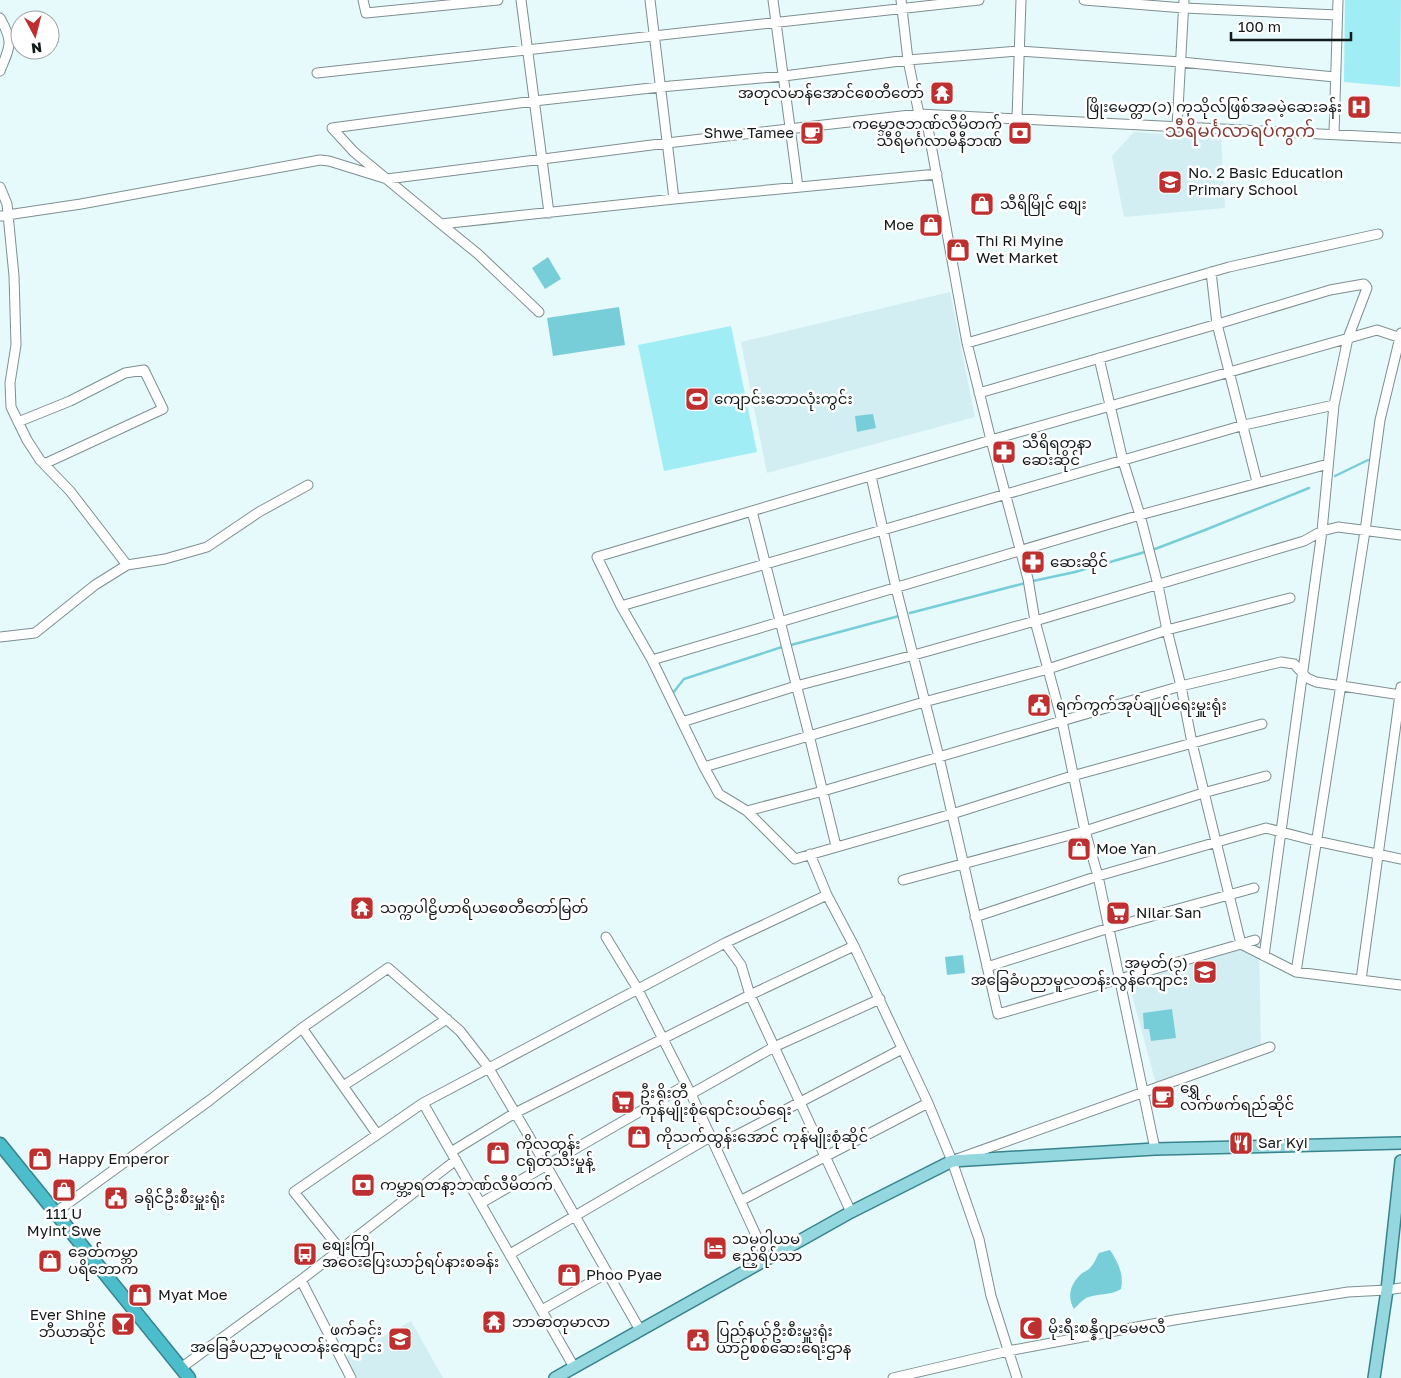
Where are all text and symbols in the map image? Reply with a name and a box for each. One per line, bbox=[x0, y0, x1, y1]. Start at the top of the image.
north arrow bbox=[10, 10, 60, 60]
scale bar bbox=[1231, 10, 1351, 42]
text: 100 m bbox=[1238, 17, 1281, 35]
text: N bbox=[30, 39, 43, 57]
temple icon: အတုလမာန်အောင်စေတီတော် bbox=[929, 80, 955, 106]
place label: အတုလမာန်အောင်စေတီတော် bbox=[738, 83, 924, 105]
hospital icon: ဖြိုးမေတ္တာ(၁) ကုသိုလ်ဖြစ်အခမဲ့ဆေးခန်း bbox=[1346, 94, 1372, 120]
place label: ဖြိုးမေတ္တာ(၁) ကုသိုလ်ဖြစ်အခမဲ့ဆေးခန်း bbox=[1086, 97, 1342, 119]
place label: ကမ္ဘောဇဘဏ်လီမိတက် သီရိမင်္ဂလာမီနီဘဏ် bbox=[852, 114, 1002, 153]
district label: သီရိမင်္ဂလာရပ်ကွက် bbox=[1165, 117, 1315, 146]
cafe icon: Shwe Tamee bbox=[799, 120, 825, 146]
bank icon: ကမ္ဘောဇဘဏ်လီမိတက် သီရိမင်္ဂလာမီနီဘဏ် bbox=[1007, 120, 1033, 146]
place label: Shwe Tamee bbox=[704, 123, 794, 141]
place label: No. 2 Basic Education Primary School bbox=[1188, 163, 1343, 198]
school or university icon: No. 2 Basic Education Primary School bbox=[1157, 169, 1183, 195]
shop icon: သီရိမြိုင် စျေး bbox=[969, 191, 995, 217]
place label: သီရိမြိုင် စျေး bbox=[1000, 194, 1087, 216]
shop icon: Moe bbox=[918, 212, 944, 238]
place label: Moe bbox=[883, 215, 914, 233]
place label: Thi Ri Myine Wet Market bbox=[976, 231, 1064, 266]
shop icon: Thi Ri Myine Wet Market bbox=[945, 237, 971, 263]
sports icon: ကျောင်းဘောလုံးကွင်း bbox=[684, 386, 710, 412]
place label: ကျောင်းဘောလုံးကွင်း bbox=[714, 389, 853, 411]
place label: သီရိရတနာ ဆေးဆိုင် bbox=[1022, 433, 1092, 472]
pharmacy icon: သီရိရတနာ ဆေးဆိုင် bbox=[991, 439, 1017, 465]
pharmacy icon: ဆေးဆိုင် bbox=[1020, 549, 1046, 575]
place label: ဆေးဆိုင် bbox=[1050, 552, 1108, 574]
public building icon: ရက်ကွက်အုပ်ချုပ်ရေးမှူးရုံး bbox=[1026, 692, 1052, 718]
place label: ရက်ကွက်အုပ်ချုပ်ရေးမှူးရုံး bbox=[1056, 695, 1227, 717]
shop icon: Moe Yan bbox=[1066, 836, 1092, 862]
place label: Moe Yan bbox=[1096, 839, 1156, 857]
temple icon: သက္ကပါဠိဟာရိယစေတီတော်မြတ် bbox=[349, 895, 375, 921]
place label: သက္ကပါဠိဟာရိယစေတီတော်မြတ် bbox=[380, 898, 589, 920]
supermarket icon: Nilar San bbox=[1105, 900, 1131, 926]
place label: Nilar San bbox=[1136, 903, 1202, 921]
place label: အမှတ်(၁) အခြေခံပညာမူလတန်းလွန်ကျောင်း bbox=[971, 953, 1188, 992]
school or university icon: အမှတ်(၁) အခြေခံပညာမူလတန်းလွန်ကျောင်း bbox=[1192, 959, 1218, 985]
place label: ရွှေ လက်ဖက်ရည်ဆိုင် bbox=[1180, 1078, 1294, 1117]
place label: ဦးရှိုးတီ ကုန်မျိုးစုံရောင်းဝယ်ရေး bbox=[640, 1083, 792, 1122]
cafe icon: ရွှေ လက်ဖက်ရည်ဆိုင် bbox=[1150, 1084, 1176, 1110]
supermarket icon: ဦးရှိုးတီ ကုန်မျိုးစုံရောင်းဝယ်ရေး bbox=[610, 1089, 636, 1115]
shop icon: ကိုသက်ထွန်းအောင် ကုန်မျိုးစုံဆိုင် bbox=[626, 1124, 652, 1150]
place label: ကိုသက်ထွန်းအောင် ကုန်မျိုးစုံဆိုင် bbox=[656, 1127, 868, 1149]
restaurant icon: Sar Kyi bbox=[1228, 1130, 1254, 1156]
place label: Sar Kyi bbox=[1258, 1133, 1308, 1151]
place label: ကိုလှထွန်း ငရုတ်သီးမှုန့် bbox=[516, 1134, 596, 1173]
shop icon: ကိုလှထွန်း ငရုတ်သီးမှုန့် bbox=[485, 1140, 511, 1166]
shop icon: Happy Emperor bbox=[27, 1146, 53, 1172]
place label: Happy Emperor bbox=[58, 1149, 169, 1167]
bank icon: ကမ္ဘာ့ရတနာ့ဘဏ်လီမိတက် bbox=[350, 1172, 376, 1198]
place label: ကမ္ဘာ့ရတနာ့ဘဏ်လီမိတက် bbox=[380, 1175, 553, 1197]
shop icon: 111 U Myint Swe bbox=[51, 1177, 77, 1203]
public building icon: ခရိုင်ဦးစီးမှူးရုံး bbox=[103, 1185, 129, 1211]
place label: ခရိုင်ဦးစီးမှူးရုံး bbox=[134, 1188, 225, 1210]
place label: 111 U Myint Swe bbox=[27, 1204, 101, 1239]
place label: သမဝါယမ ဧည့်ရိပ်သာ bbox=[732, 1229, 802, 1268]
place label: စျေးကြို အဝေးပြေးယာဉ်ရပ်နားစခန်း bbox=[322, 1235, 499, 1274]
hotel icon: သမဝါယမ ဧည့်ရိပ်သာ bbox=[702, 1235, 728, 1261]
bus stop icon: စျေးကြို အဝေးပြေးယာဉ်ရပ်နားစခန်း bbox=[292, 1241, 318, 1267]
place label: ခေတ်ကမ္ဘာ ပရိဘောက bbox=[68, 1242, 138, 1281]
shop icon: ခေတ်ကမ္ဘာ ပရိဘောက bbox=[37, 1248, 63, 1274]
shop icon: Phoo Pyae bbox=[556, 1262, 582, 1288]
place label: Phoo Pyae bbox=[586, 1265, 662, 1283]
shop icon: Myat Moe bbox=[127, 1282, 153, 1308]
place label: Myat Moe bbox=[158, 1285, 228, 1303]
place label: Ever Shine ဘီယာဆိုင် bbox=[30, 1305, 106, 1344]
temple icon: ဘာဓာတုမာလာ bbox=[481, 1309, 507, 1335]
bar icon: Ever Shine ဘီယာဆိုင် bbox=[110, 1311, 136, 1337]
place label: ဘာဓာတုမာလာ bbox=[512, 1312, 610, 1334]
mosque icon: မိုးရီးစန္နီဂျာမေဗလီ bbox=[1018, 1315, 1044, 1341]
place label: မိုးရီးစန္နီဂျာမေဗလီ bbox=[1048, 1318, 1166, 1341]
place label: ဖက်ခင်း အခြေခံပညာမူလတန်းကျောင်း bbox=[190, 1320, 382, 1359]
place label: ပြည်နယ်ဦးစီးမှူးရုံး ယာဉ်စစ်ဆေးရေးဌာန bbox=[716, 1321, 852, 1360]
school or university icon: ဖက်ခင်း အခြေခံပညာမူလတန်းကျောင်း bbox=[387, 1326, 413, 1352]
public building icon: ပြည်နယ်ဦးစီးမှူးရုံး ယာဉ်စစ်ဆေးရေးဌာန bbox=[685, 1327, 711, 1353]

